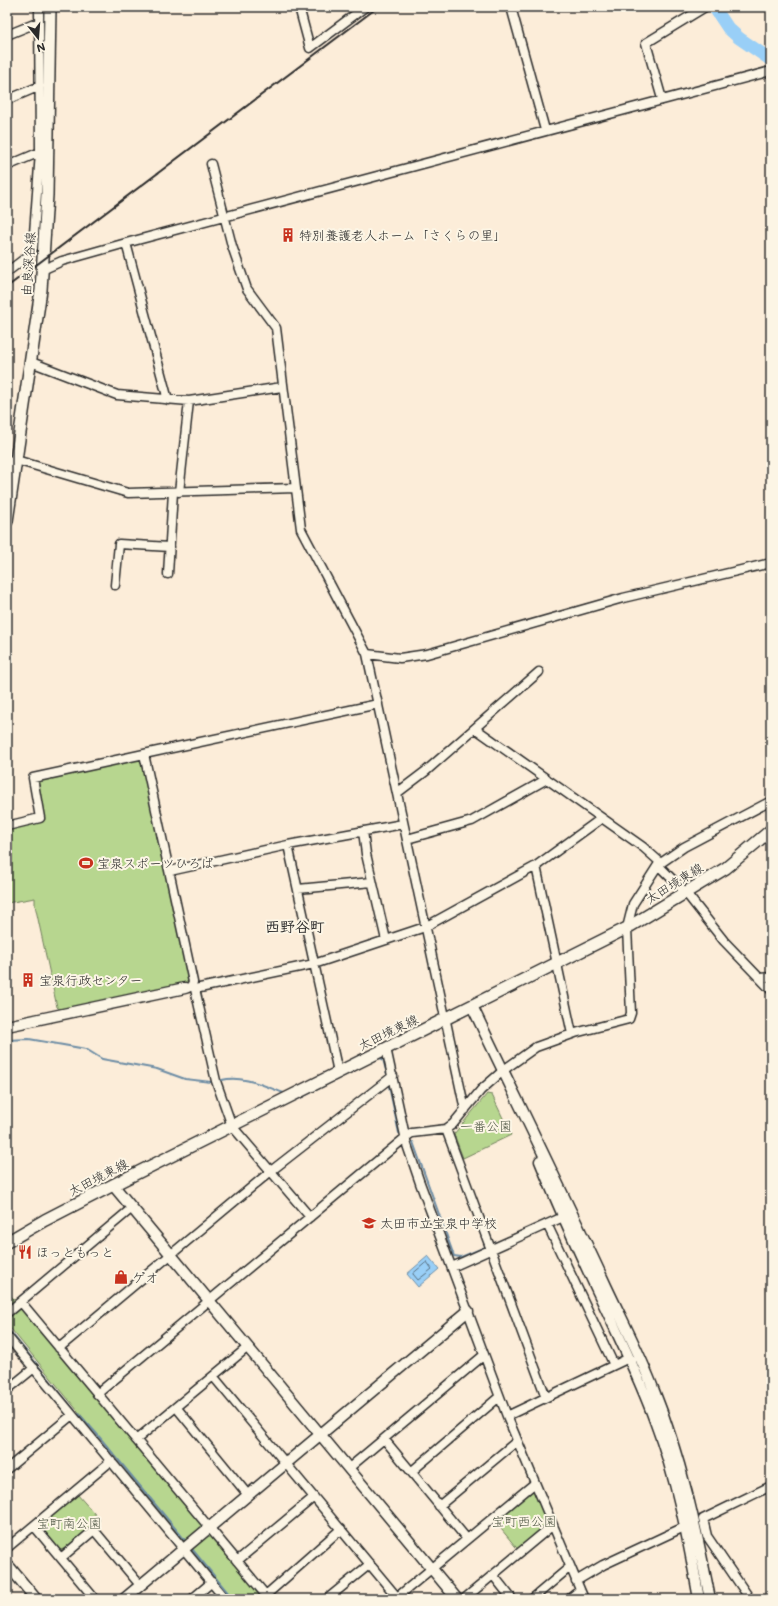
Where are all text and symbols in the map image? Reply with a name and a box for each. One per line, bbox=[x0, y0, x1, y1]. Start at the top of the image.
north arrow bbox=[18, 18, 58, 58]
text: N bbox=[35, 40, 47, 56]
place label: 特別養護老人ホーム「さくらの里」 bbox=[299, 226, 506, 243]
building icon: 特別養護老人ホーム「さくらの里」 bbox=[280, 227, 296, 243]
street label: 由良深谷線 bbox=[17, 230, 38, 297]
place label: 宝泉スポーツひろば bbox=[97, 854, 214, 871]
sports icon: 宝泉スポーツひろば bbox=[78, 855, 94, 871]
street label: 太田境東線 bbox=[642, 858, 707, 907]
district label: 西野谷町 bbox=[265, 916, 325, 936]
place label: 宝泉行政センター bbox=[39, 971, 142, 988]
building icon: 宝泉行政センター bbox=[20, 972, 36, 988]
street label: 太田境東線 bbox=[355, 1009, 422, 1053]
park label: 一番公園 bbox=[460, 1117, 512, 1134]
street label: 太田境東線 bbox=[65, 1154, 131, 1199]
place label: 太田市立宝泉中学校 bbox=[380, 1214, 497, 1231]
school or university icon: 太田市立宝泉中学校 bbox=[361, 1215, 377, 1231]
place label: ほっともっと bbox=[36, 1243, 114, 1260]
restaurant icon: ほっともっと bbox=[17, 1244, 33, 1260]
place label: ゲオ bbox=[132, 1268, 158, 1285]
shop icon: ゲオ bbox=[113, 1269, 129, 1285]
park label: 宝町西公園 bbox=[491, 1512, 557, 1529]
park label: 宝町南公園 bbox=[36, 1514, 102, 1531]

